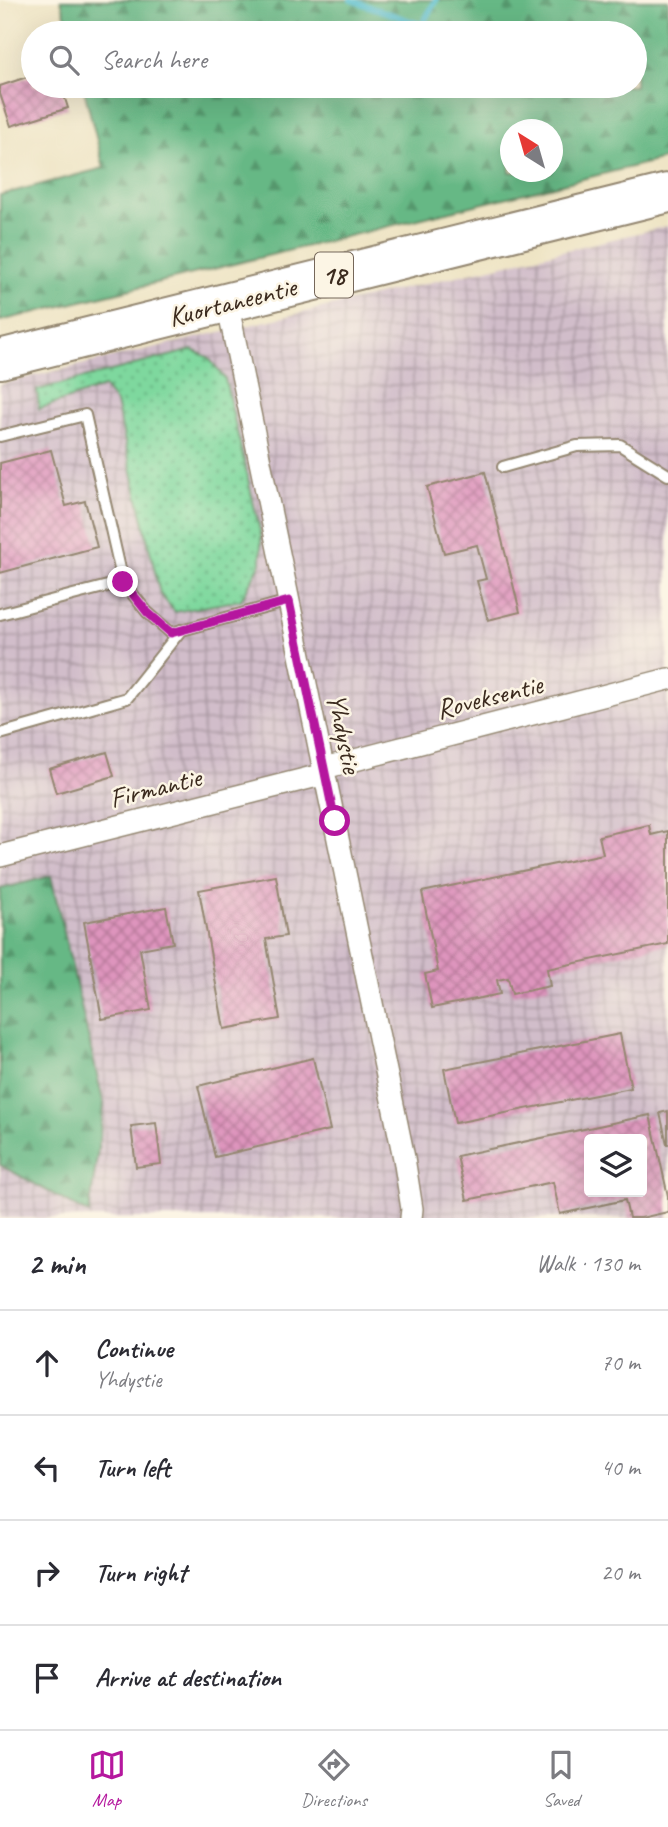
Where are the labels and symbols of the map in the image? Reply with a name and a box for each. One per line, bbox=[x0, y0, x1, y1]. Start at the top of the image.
north arrow bbox=[500, 119, 563, 182]
road number: 18 bbox=[315, 252, 353, 298]
street label: Kuortaneentie bbox=[165, 268, 301, 334]
route end bbox=[107, 566, 138, 597]
street label: Roveksentie bbox=[432, 666, 548, 727]
street label: Yhdystie bbox=[319, 690, 370, 778]
street label: Firmantie bbox=[106, 759, 206, 816]
route start bbox=[319, 805, 350, 836]

